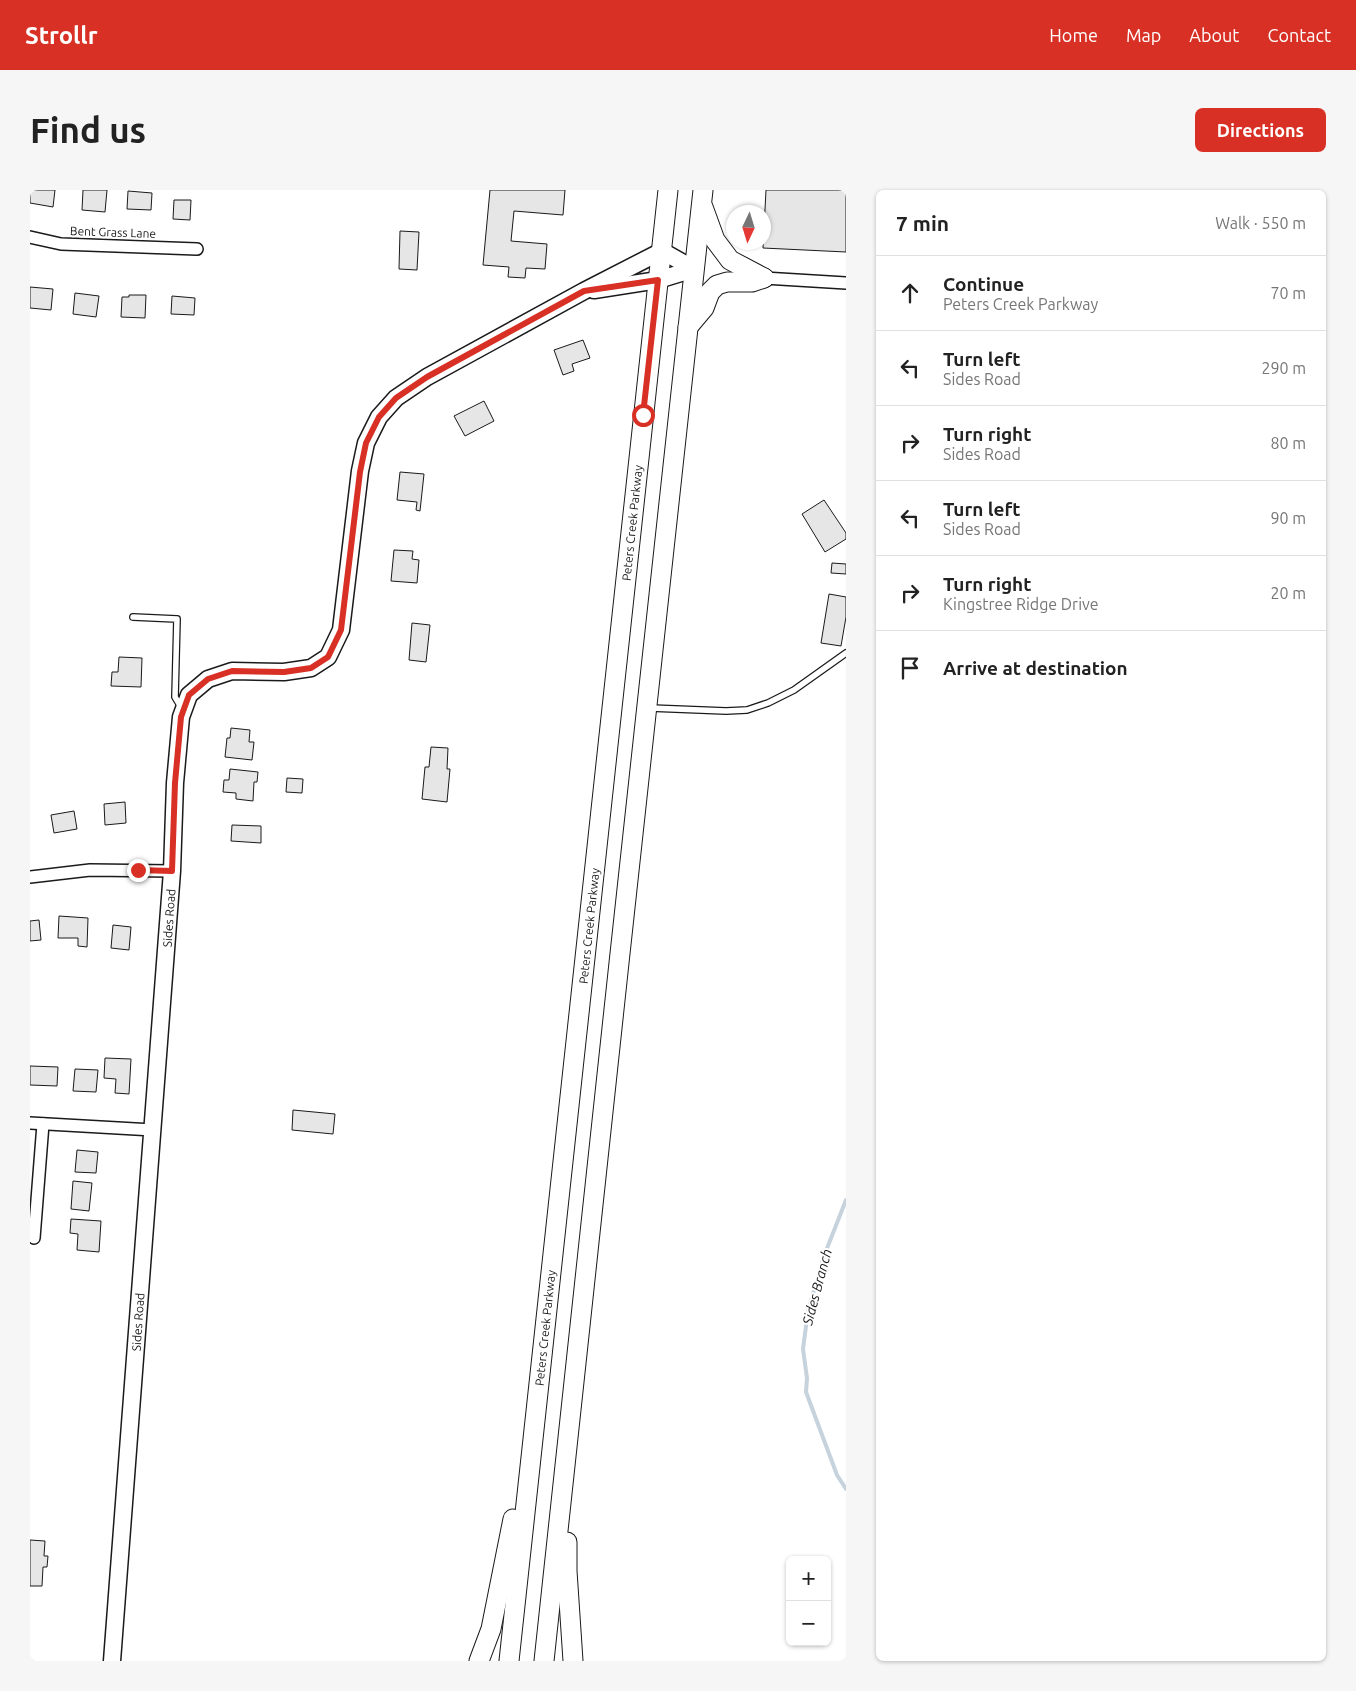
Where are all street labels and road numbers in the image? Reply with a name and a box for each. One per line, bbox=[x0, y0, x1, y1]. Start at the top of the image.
street label: Bent Grass Lane bbox=[70, 224, 156, 240]
street label: Peters Creek Parkway bbox=[619, 464, 645, 582]
street label: Peters Creek Parkway bbox=[576, 867, 602, 985]
street label: Sides Road bbox=[160, 888, 178, 948]
street label: Peters Creek Parkway bbox=[532, 1269, 558, 1387]
street label: Sides Road bbox=[129, 1292, 147, 1352]

